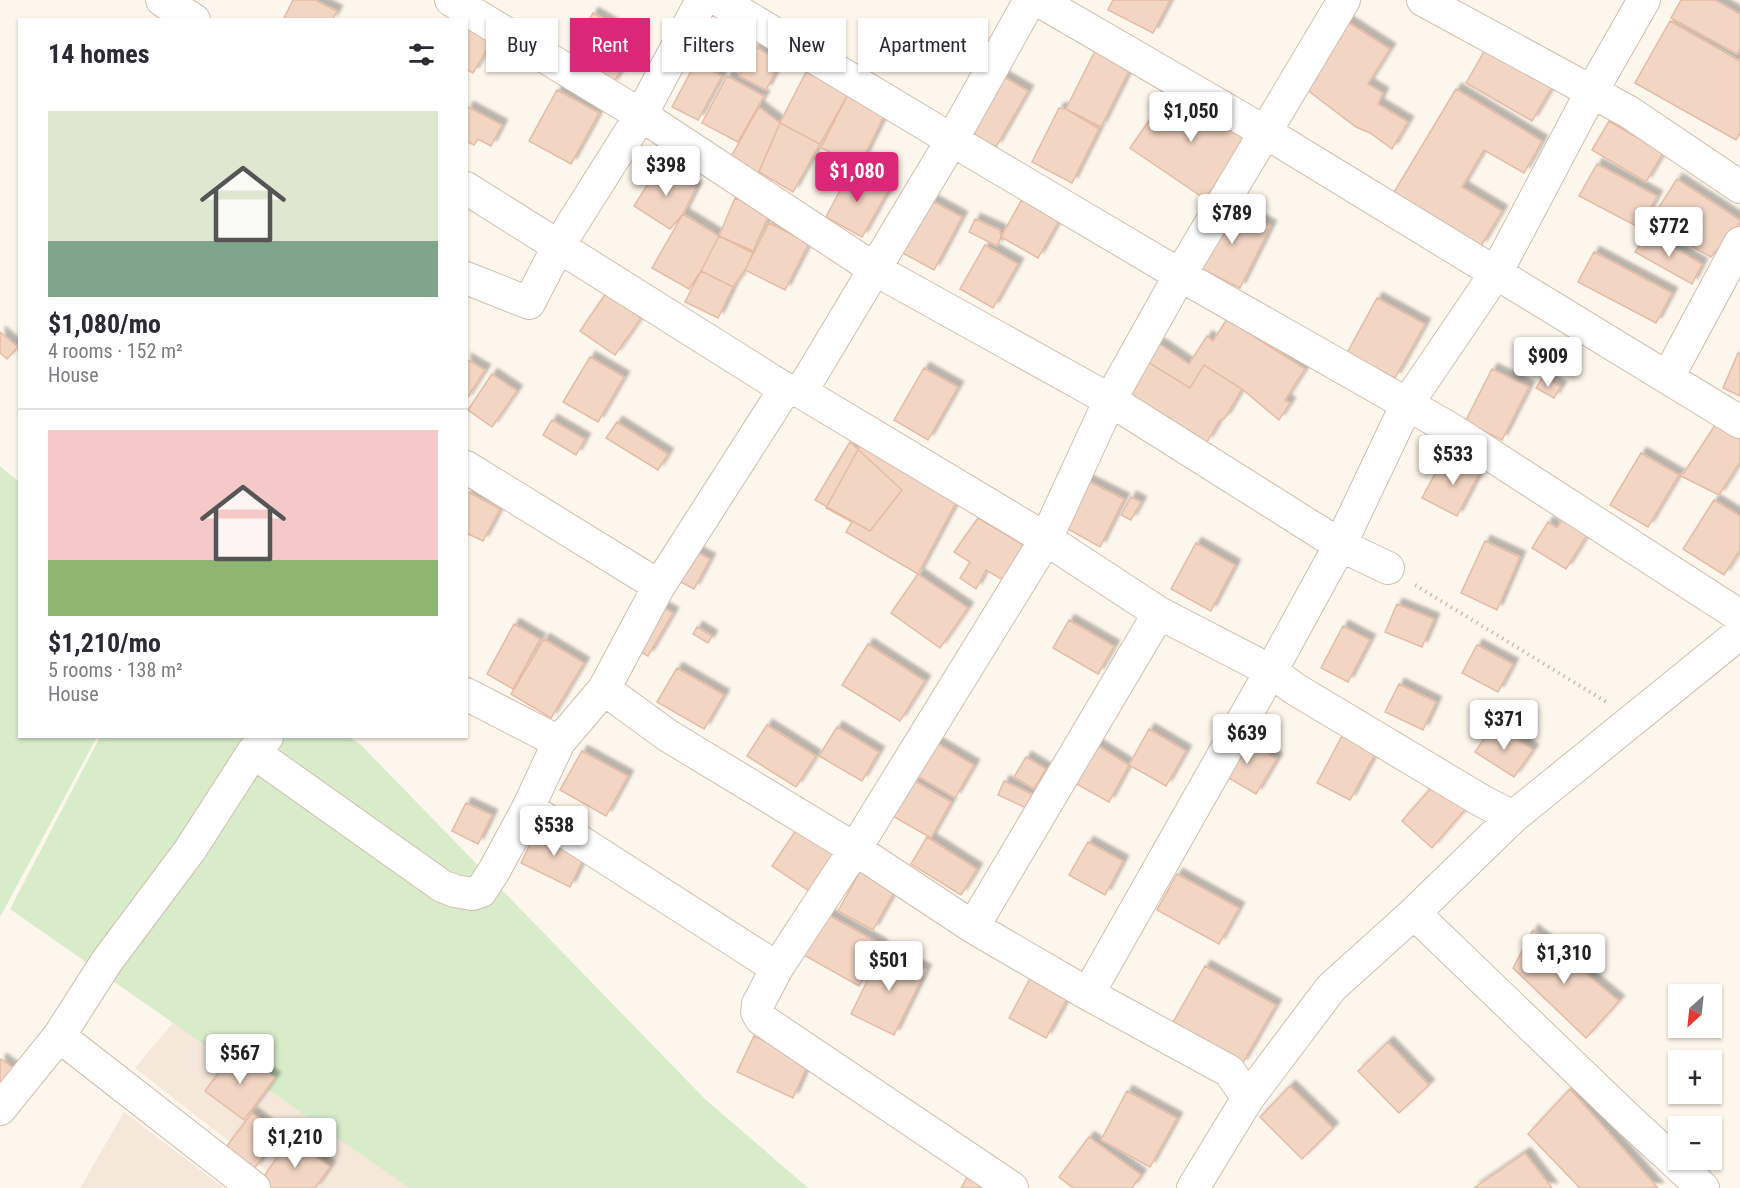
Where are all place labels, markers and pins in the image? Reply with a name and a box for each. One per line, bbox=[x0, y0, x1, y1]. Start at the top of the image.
pin: $1,050 bbox=[1142, 92, 1240, 143]
pin: $398 bbox=[630, 146, 702, 197]
pin: $1,080 bbox=[808, 152, 906, 203]
pin: $789 bbox=[1196, 194, 1268, 245]
pin: $772 bbox=[1633, 207, 1705, 258]
pin: $909 bbox=[1512, 337, 1584, 388]
pin: $533 bbox=[1417, 435, 1489, 486]
pin: $371 bbox=[1468, 700, 1540, 751]
pin: $639 bbox=[1211, 714, 1283, 765]
pin: $538 bbox=[518, 806, 590, 857]
pin: $1,310 bbox=[1515, 934, 1613, 985]
pin: $501 bbox=[853, 941, 925, 992]
pin: $567 bbox=[204, 1034, 276, 1085]
pin: $1,210 bbox=[246, 1118, 344, 1169]

